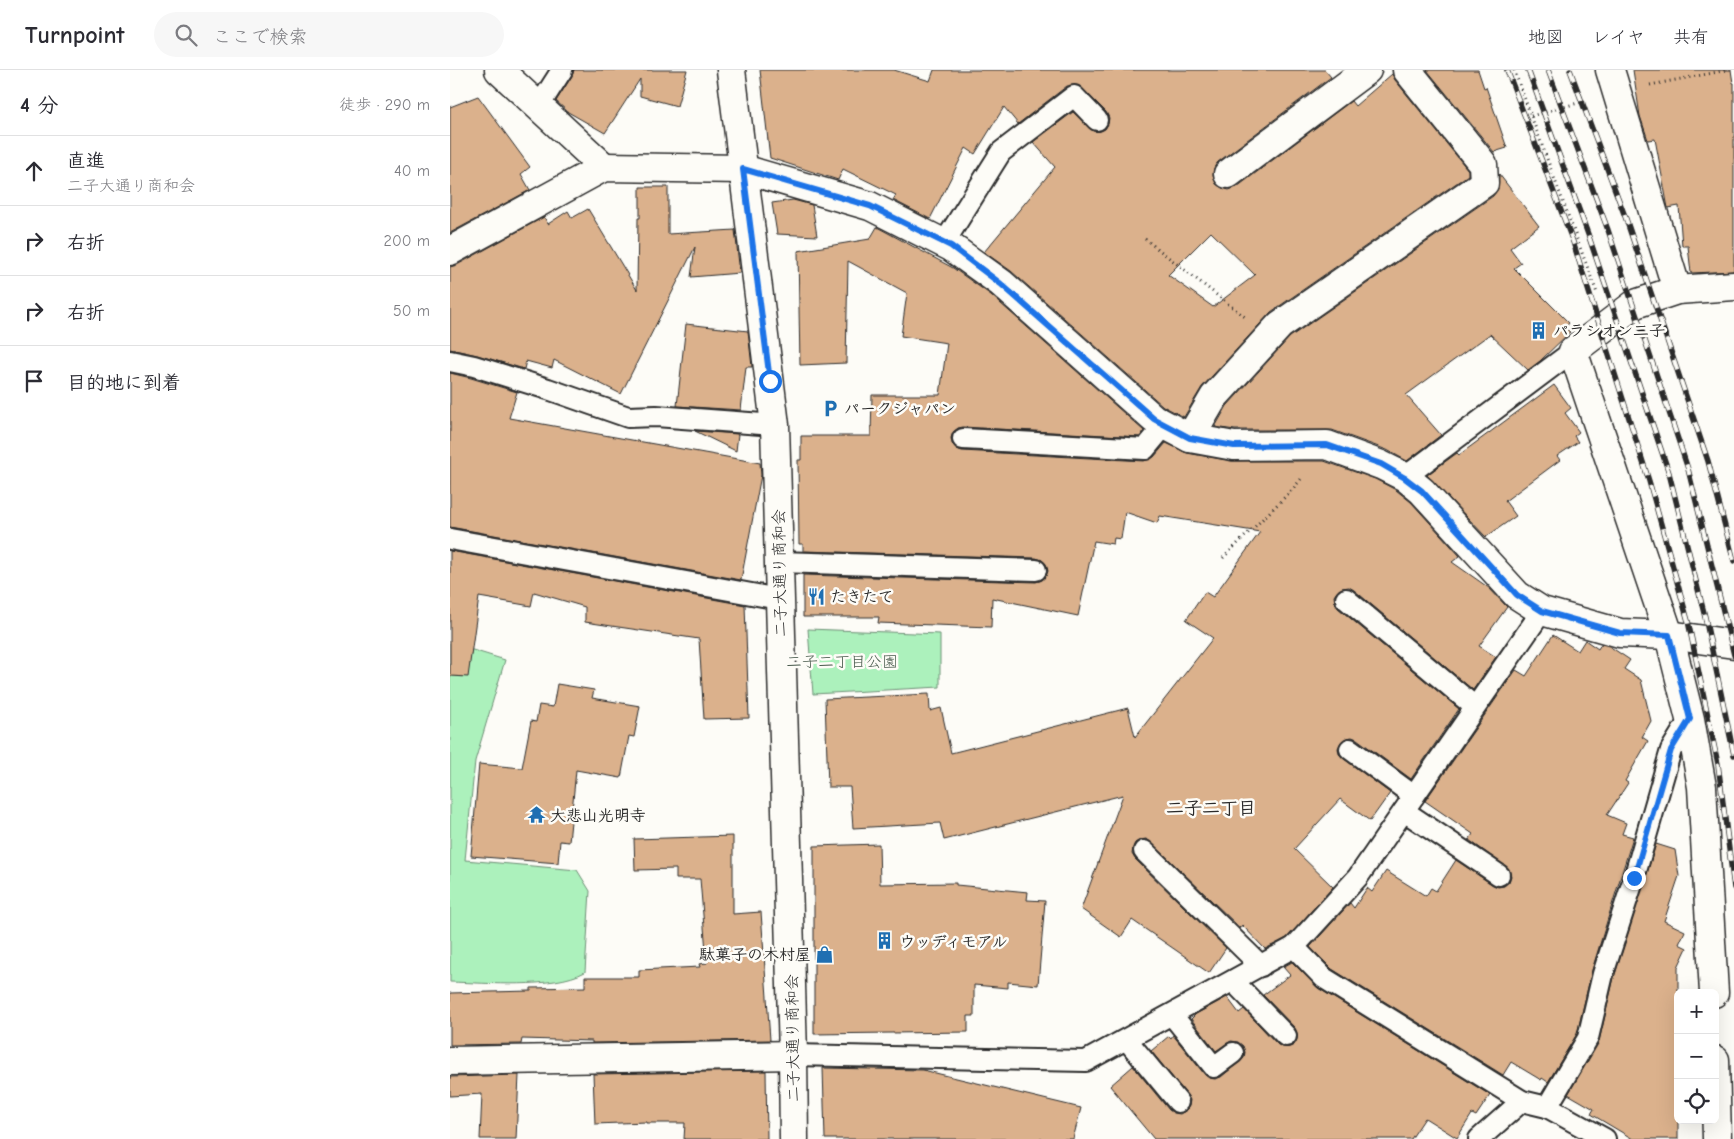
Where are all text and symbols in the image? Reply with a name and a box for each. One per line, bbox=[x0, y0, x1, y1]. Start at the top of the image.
search box bbox=[154, 12, 504, 57]
text: Turnpoint bbox=[25, 21, 124, 49]
icon: search bbox=[172, 21, 200, 49]
text: ここで検索 bbox=[212, 26, 307, 48]
text: 地図 bbox=[1528, 27, 1564, 48]
text: レイヤ bbox=[1592, 27, 1645, 48]
text: 共有 bbox=[1673, 27, 1709, 48]
text: 4 分 bbox=[20, 93, 58, 117]
text: 徒歩 · 290 m bbox=[339, 96, 430, 114]
text: 直進 bbox=[67, 150, 105, 172]
icon: ahead bbox=[20, 157, 48, 185]
text: 40 m bbox=[394, 162, 430, 180]
text: 二子大通り商和会 bbox=[67, 177, 195, 195]
icon: right bbox=[20, 227, 48, 255]
text: 右折 bbox=[67, 232, 105, 254]
text: 200 m bbox=[384, 232, 430, 250]
icon: right bbox=[20, 297, 48, 325]
text: 右折 bbox=[67, 302, 105, 324]
text: 50 m bbox=[393, 302, 430, 320]
building icon: パラシオン二子 bbox=[1529, 320, 1549, 340]
place label: パラシオン二子 bbox=[1553, 322, 1665, 340]
icon: arrive bbox=[20, 367, 48, 395]
route start bbox=[759, 370, 782, 393]
text: 目的地に到着 bbox=[67, 372, 181, 394]
parking icon: パークジャパン bbox=[820, 398, 840, 418]
place label: パークジャパン bbox=[844, 400, 956, 418]
street label: 二子大通り商和会 bbox=[770, 509, 790, 637]
restaurant icon: たきたて bbox=[806, 586, 826, 606]
place label: たきたて bbox=[830, 588, 894, 606]
park label: 二子二丁目公園 bbox=[786, 653, 898, 671]
district label: 二子二丁目 bbox=[1166, 798, 1256, 819]
temple icon: 大悲山光明寺 bbox=[526, 805, 546, 825]
place label: 大悲山光明寺 bbox=[550, 807, 646, 825]
route end bbox=[1623, 867, 1646, 890]
building icon: ウッディモアル bbox=[875, 931, 895, 951]
place label: ウッディモアル bbox=[899, 933, 1008, 951]
shop icon: 駄菓子の木村屋 bbox=[815, 944, 835, 964]
place label: 駄菓子の木村屋 bbox=[699, 946, 811, 964]
street label: 二子大通り商和会 bbox=[783, 974, 803, 1102]
map controls bbox=[1674, 989, 1719, 1124]
button: + bbox=[1674, 989, 1719, 1034]
button: − bbox=[1674, 1034, 1719, 1079]
button: locate bbox=[1674, 1079, 1719, 1124]

